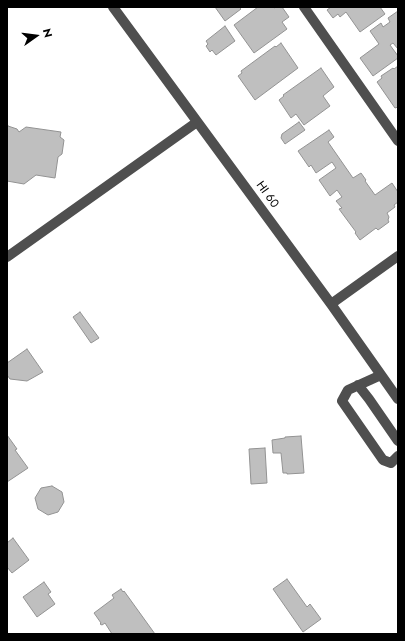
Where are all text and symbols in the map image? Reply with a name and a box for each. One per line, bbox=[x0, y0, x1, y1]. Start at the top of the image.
north arrow bbox=[16, 16, 56, 56]
text: N bbox=[39, 27, 56, 39]
street label: HI 60 bbox=[253, 179, 281, 211]

